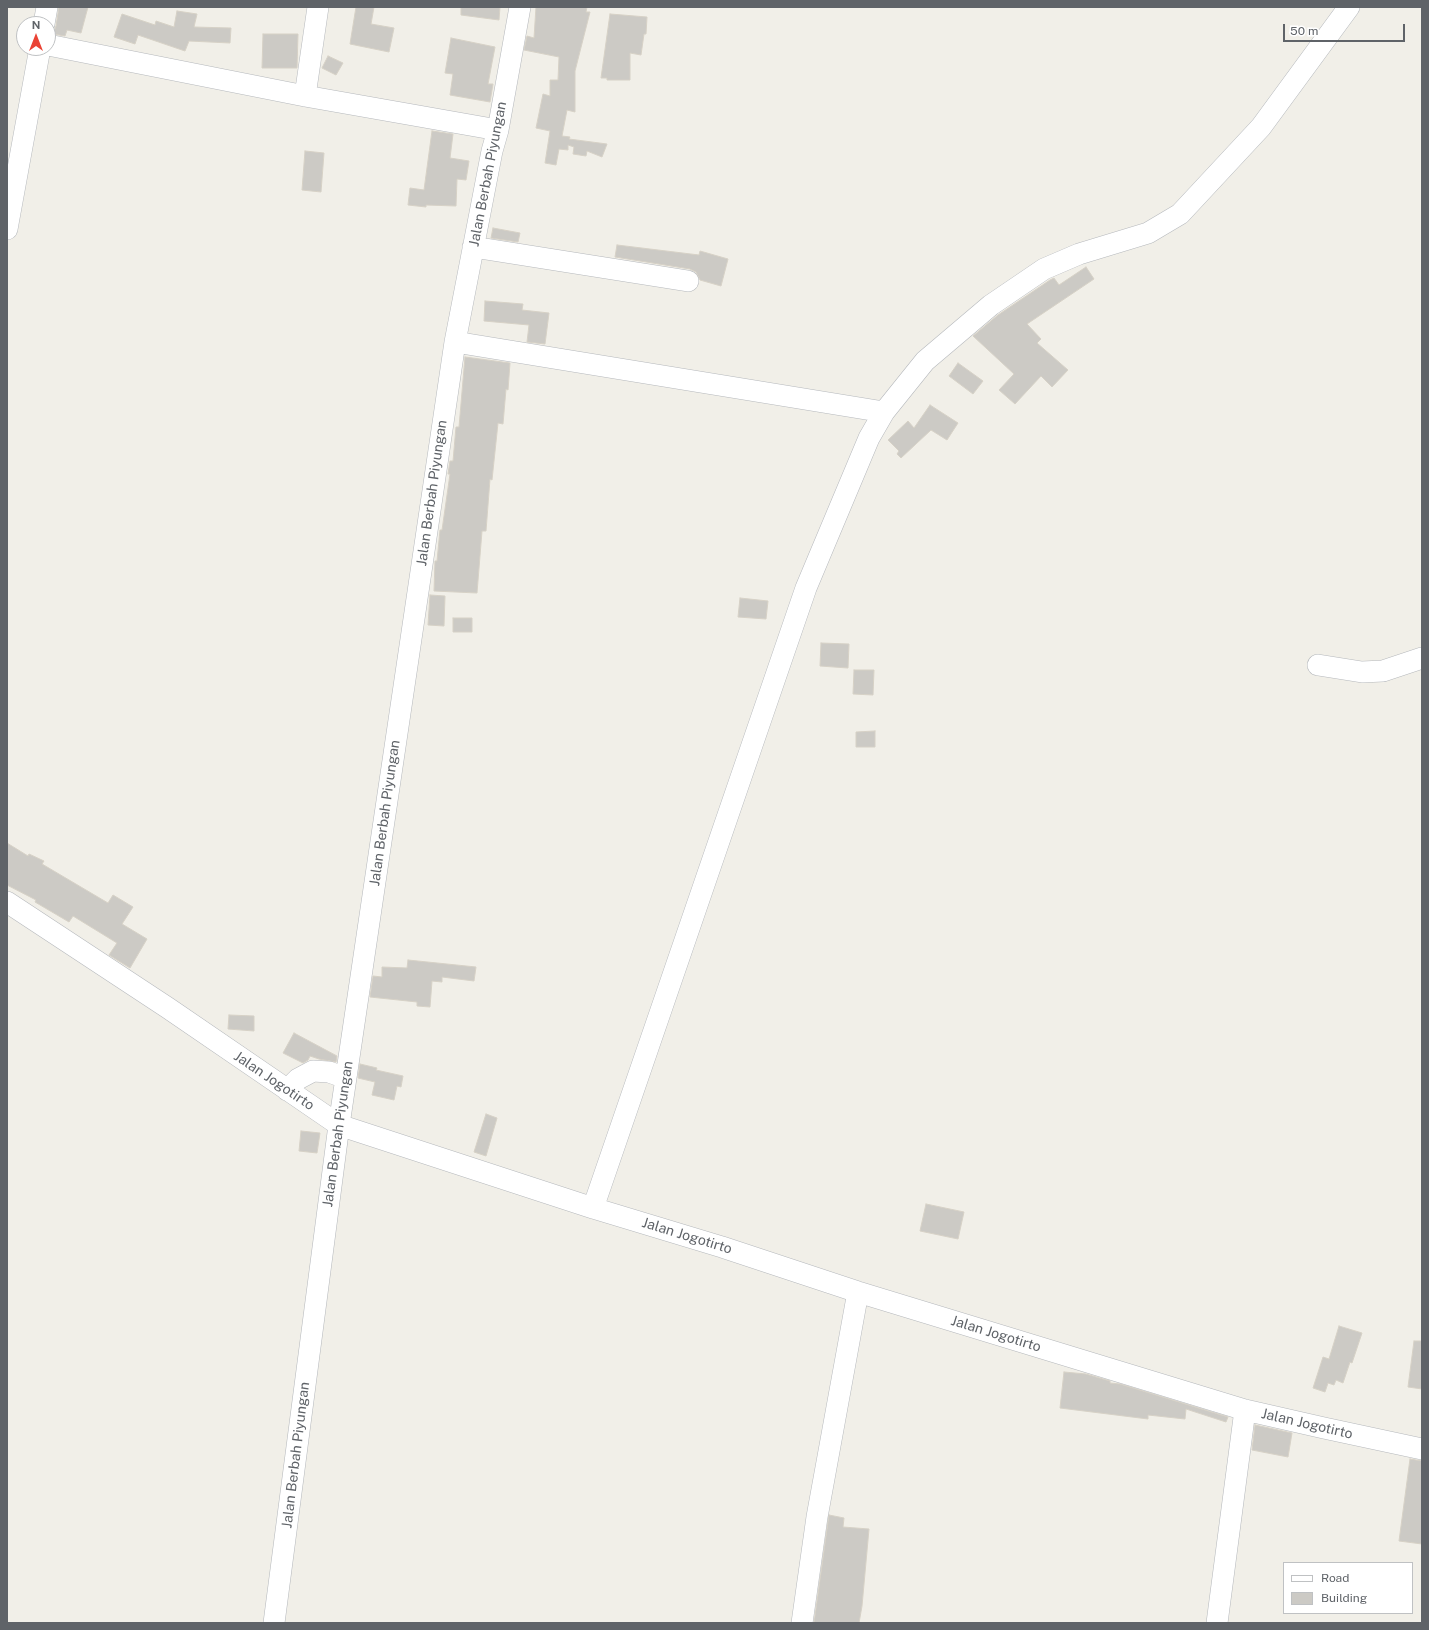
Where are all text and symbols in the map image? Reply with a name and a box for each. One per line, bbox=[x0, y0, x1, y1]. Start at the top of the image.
north arrow bbox=[16, 16, 56, 56]
scale bar bbox=[1285, 16, 1407, 42]
text: N bbox=[32, 19, 40, 31]
text: 50 m bbox=[1290, 24, 1318, 38]
street label: Jalan Berbah Piyungan bbox=[466, 100, 510, 248]
street label: Jalan Berbah Piyungan bbox=[413, 419, 451, 567]
street label: Jalan Berbah Piyungan bbox=[366, 739, 404, 887]
street label: Jalan Jogotirto bbox=[231, 1048, 317, 1114]
street label: Jalan Berbah Piyungan bbox=[319, 1060, 357, 1208]
street label: Jalan Jogotirto bbox=[640, 1214, 734, 1258]
street label: Jalan Jogotirto bbox=[949, 1312, 1043, 1356]
street label: Jalan Berbah Piyungan bbox=[279, 1381, 313, 1529]
street label: Jalan Jogotirto bbox=[1260, 1405, 1354, 1443]
legend bbox=[1283, 1562, 1413, 1614]
text: Road bbox=[1321, 1571, 1349, 1585]
text: Building bbox=[1321, 1591, 1367, 1605]

